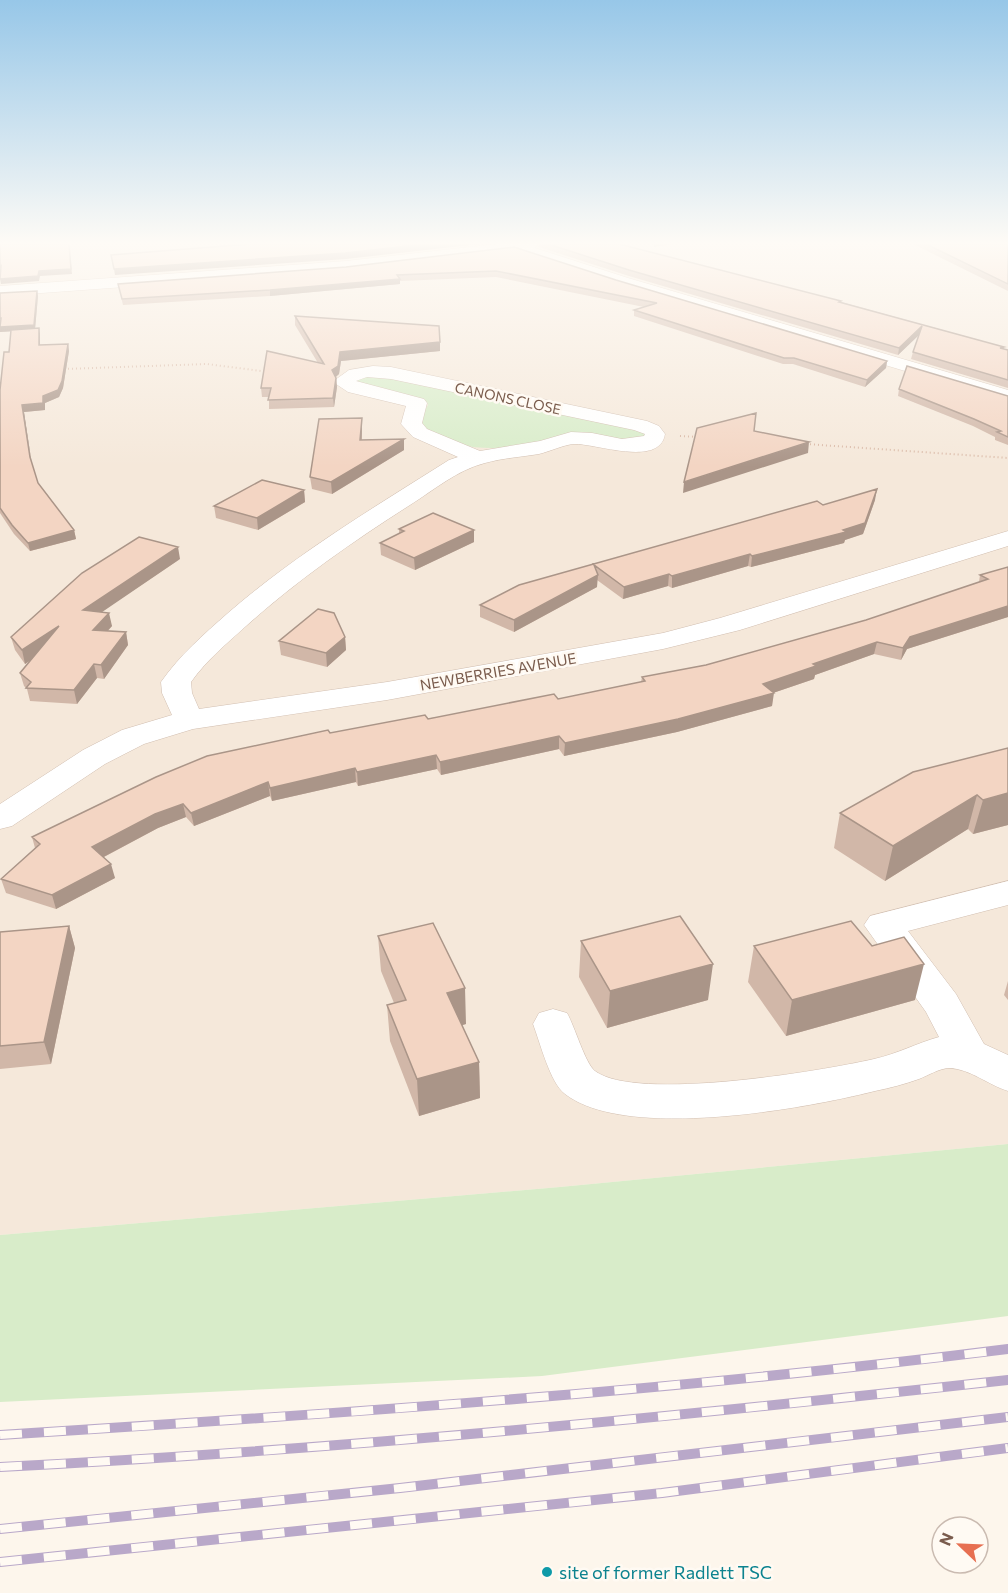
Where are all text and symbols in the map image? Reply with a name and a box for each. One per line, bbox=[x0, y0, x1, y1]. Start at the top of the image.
street label: CANONS CLOSE bbox=[453, 378, 563, 418]
street label: NEWBERRIES AVENUE bbox=[418, 648, 578, 694]
north arrow bbox=[930, 1515, 990, 1575]
text: N bbox=[935, 1530, 957, 1548]
place label: site of former Radlett TSC bbox=[559, 1561, 772, 1583]
marker: site of former Radlett TSC bbox=[540, 1565, 554, 1579]

